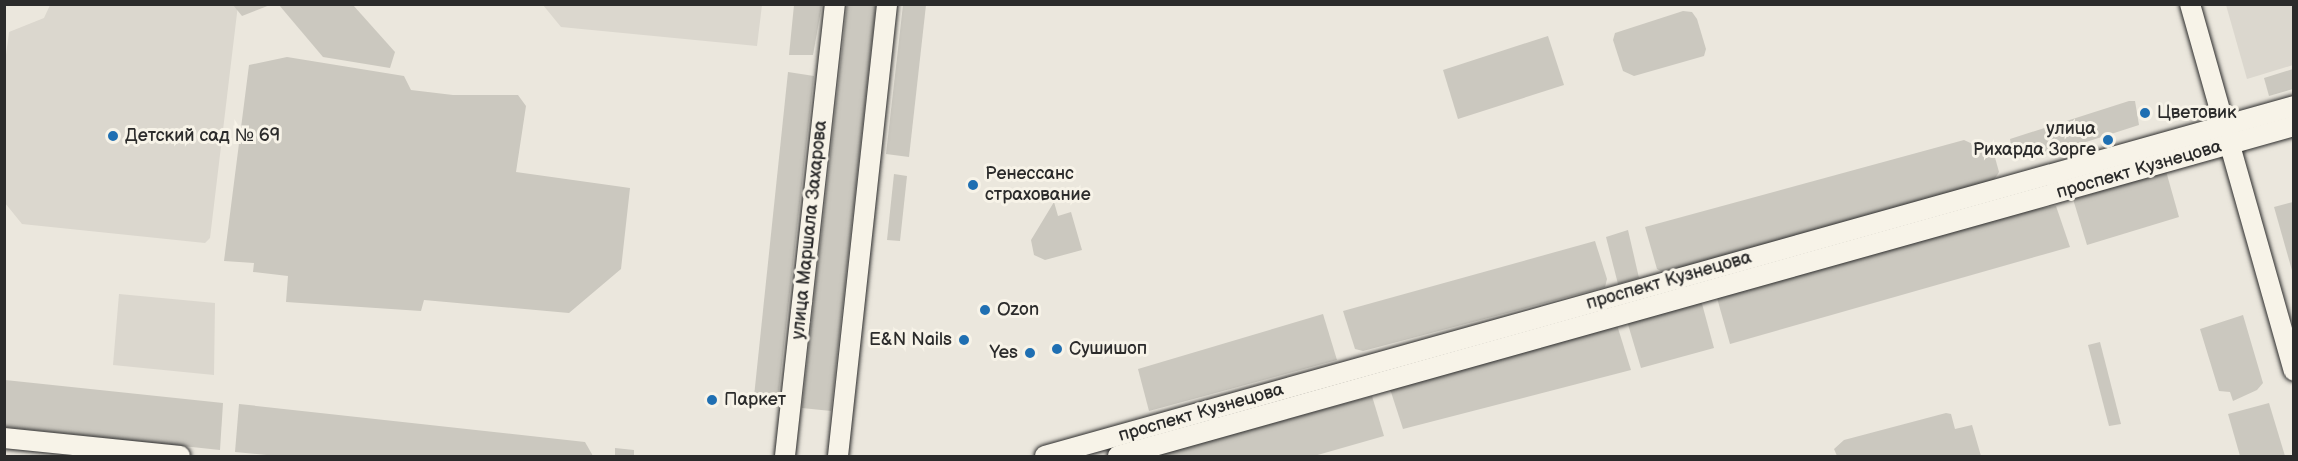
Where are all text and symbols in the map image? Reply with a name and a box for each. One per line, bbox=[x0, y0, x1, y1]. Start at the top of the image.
place label: Цветовик bbox=[2157, 102, 2237, 124]
marker: Цветовик bbox=[2138, 106, 2152, 120]
street label: улица Маршала Захарова bbox=[788, 119, 832, 341]
place label: улица Рихарда Зорге bbox=[1973, 119, 2096, 162]
place label: Детский сад № 69 bbox=[125, 125, 280, 147]
marker: Детский сад № 69 bbox=[106, 129, 120, 143]
marker: улица Рихарда Зорге bbox=[2101, 133, 2115, 147]
street label: проспект Кузнецова bbox=[2054, 136, 2224, 204]
place label: Ренессанс страхование bbox=[985, 164, 1091, 207]
marker: Ренессанс страхование bbox=[966, 178, 980, 192]
street label: проспект Кузнецова bbox=[1584, 247, 1754, 315]
place label: Ozon bbox=[997, 299, 1039, 321]
marker: Ozon bbox=[978, 303, 992, 317]
place label: E&N Nails bbox=[869, 329, 952, 351]
marker: E&N Nails bbox=[957, 333, 971, 347]
place label: Сушишоп bbox=[1069, 338, 1147, 360]
place label: Yes bbox=[989, 342, 1018, 364]
marker: Сушишоп bbox=[1050, 342, 1064, 356]
marker: Yes bbox=[1023, 346, 1037, 360]
street label: проспект Кузнецова bbox=[1116, 379, 1286, 447]
place label: Паркет bbox=[724, 389, 786, 411]
marker: Паркет bbox=[705, 393, 719, 407]

